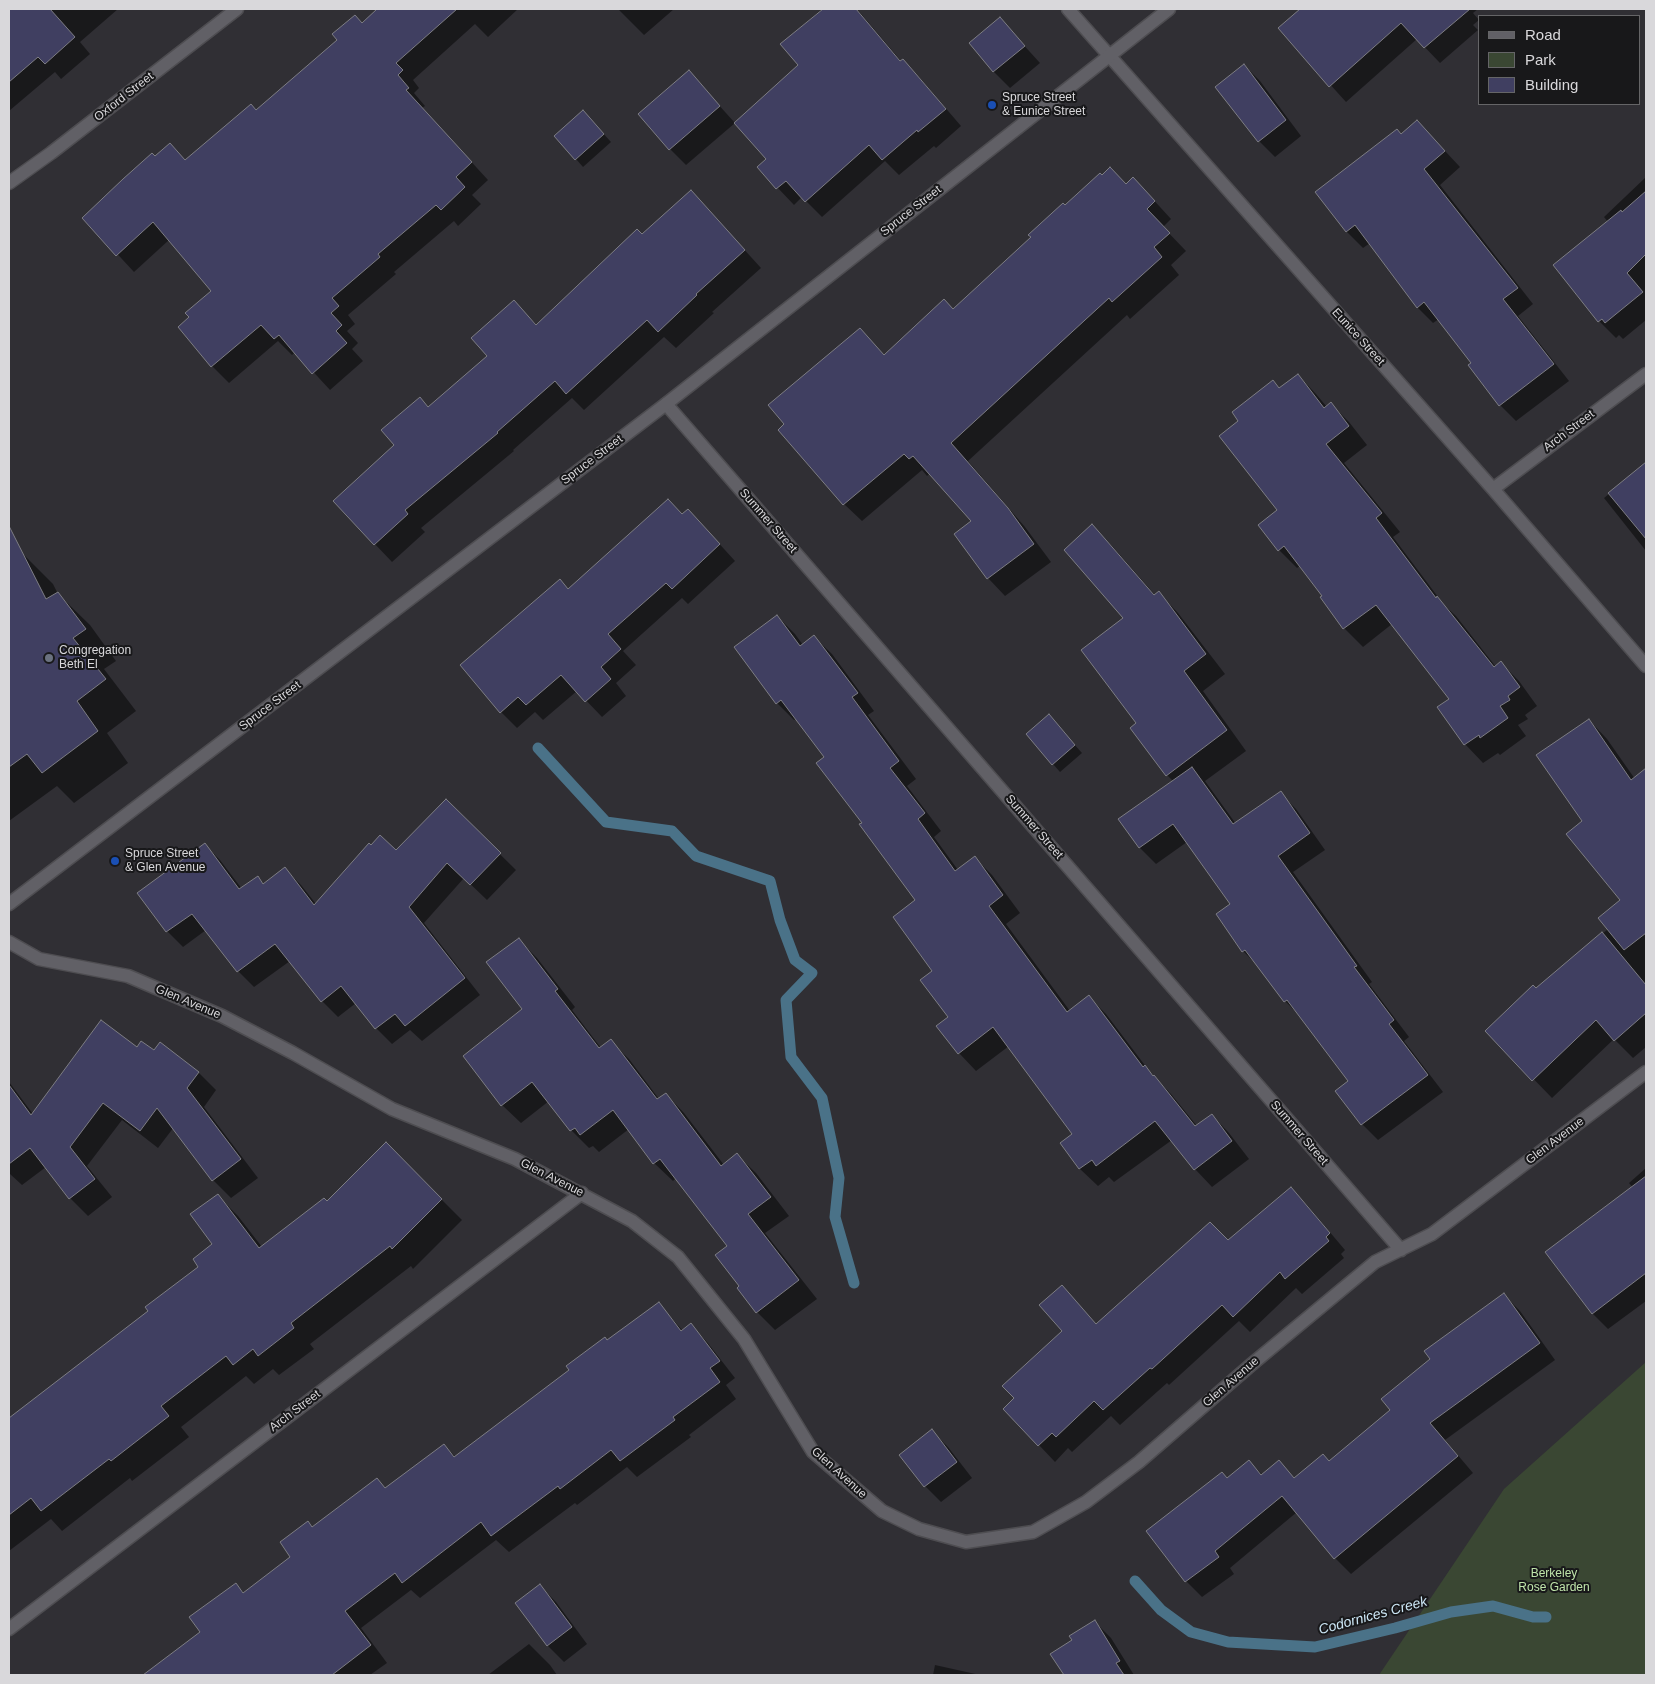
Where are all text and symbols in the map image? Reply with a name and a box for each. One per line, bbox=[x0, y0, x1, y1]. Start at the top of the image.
legend bbox=[1478, 15, 1640, 105]
text: Road bbox=[1525, 26, 1561, 43]
text: Park bbox=[1525, 51, 1556, 68]
street label: Oxford Street bbox=[91, 69, 157, 125]
text: Building bbox=[1525, 76, 1578, 93]
place label: Spruce Street & Eunice Street bbox=[1002, 91, 1085, 119]
marker: Spruce Street & Eunice Street bbox=[986, 99, 998, 111]
street label: Spruce Street bbox=[878, 183, 944, 239]
street label: Eunice Street bbox=[1329, 305, 1387, 369]
street label: Arch Street bbox=[1541, 407, 1597, 455]
street label: Spruce Street bbox=[558, 432, 626, 488]
street label: Summer Street bbox=[736, 486, 800, 556]
place label: Congregation Beth El bbox=[59, 644, 131, 672]
marker: Congregation Beth El bbox=[43, 652, 55, 664]
street label: Spruce Street bbox=[236, 678, 304, 734]
street label: Summer Street bbox=[1002, 792, 1066, 862]
place label: Spruce Street & Glen Avenue bbox=[125, 847, 206, 875]
marker: Spruce Street & Glen Avenue bbox=[109, 855, 121, 867]
street label: Glen Avenue bbox=[153, 982, 223, 1022]
street label: Summer Street bbox=[1267, 1098, 1331, 1168]
street label: Glen Avenue bbox=[1523, 1114, 1587, 1168]
street label: Glen Avenue bbox=[518, 1156, 586, 1200]
street label: Glen Avenue bbox=[1200, 1354, 1262, 1410]
street label: Arch Street bbox=[267, 1387, 323, 1435]
street label: Glen Avenue bbox=[808, 1445, 870, 1501]
park label: Berkeley Rose Garden bbox=[1518, 1567, 1590, 1595]
water label: Codornices Creek bbox=[1317, 1593, 1429, 1639]

